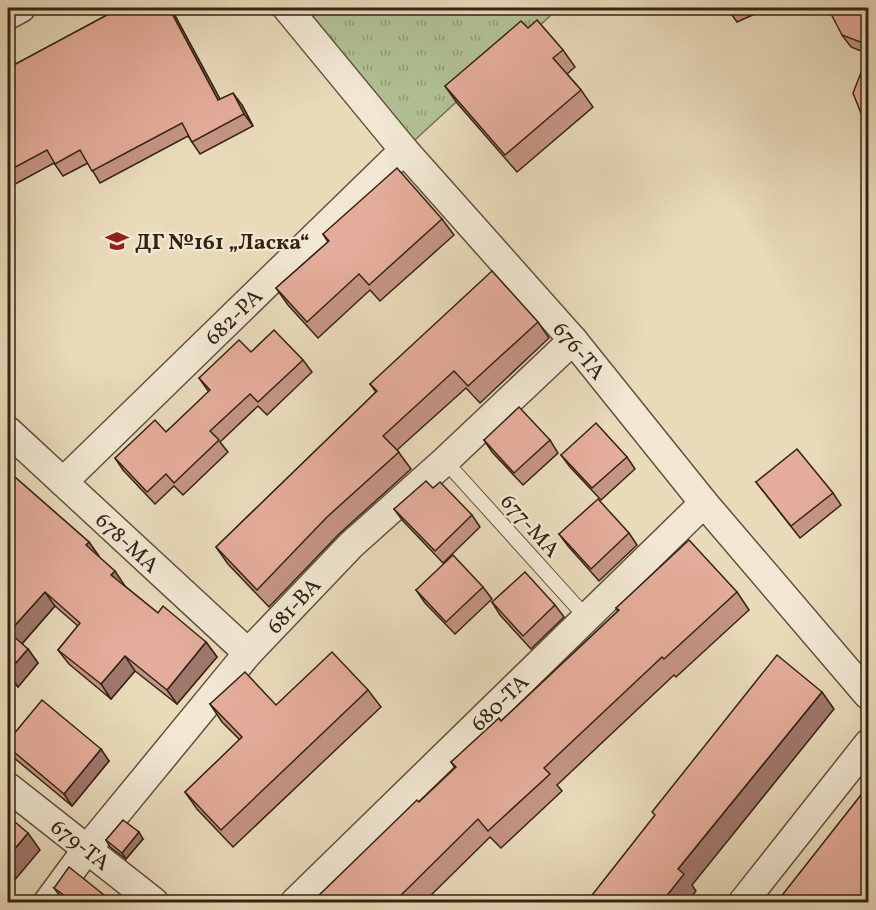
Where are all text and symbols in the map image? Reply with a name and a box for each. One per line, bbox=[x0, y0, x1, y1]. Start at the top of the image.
school or university icon: ДГ №161 „Ласка“ bbox=[104, 228, 130, 254]
place label: ДГ №161 „Ласка“ bbox=[135, 228, 310, 259]
street label: 682-РА bbox=[199, 282, 271, 353]
street label: 676-ТА bbox=[544, 316, 612, 388]
street label: 677-МА bbox=[492, 488, 566, 565]
street label: 678-МА bbox=[88, 506, 165, 581]
street label: 681-ВА bbox=[261, 572, 329, 642]
street label: 680-ТА bbox=[465, 668, 537, 739]
street label: 679-ТА bbox=[43, 813, 116, 879]

